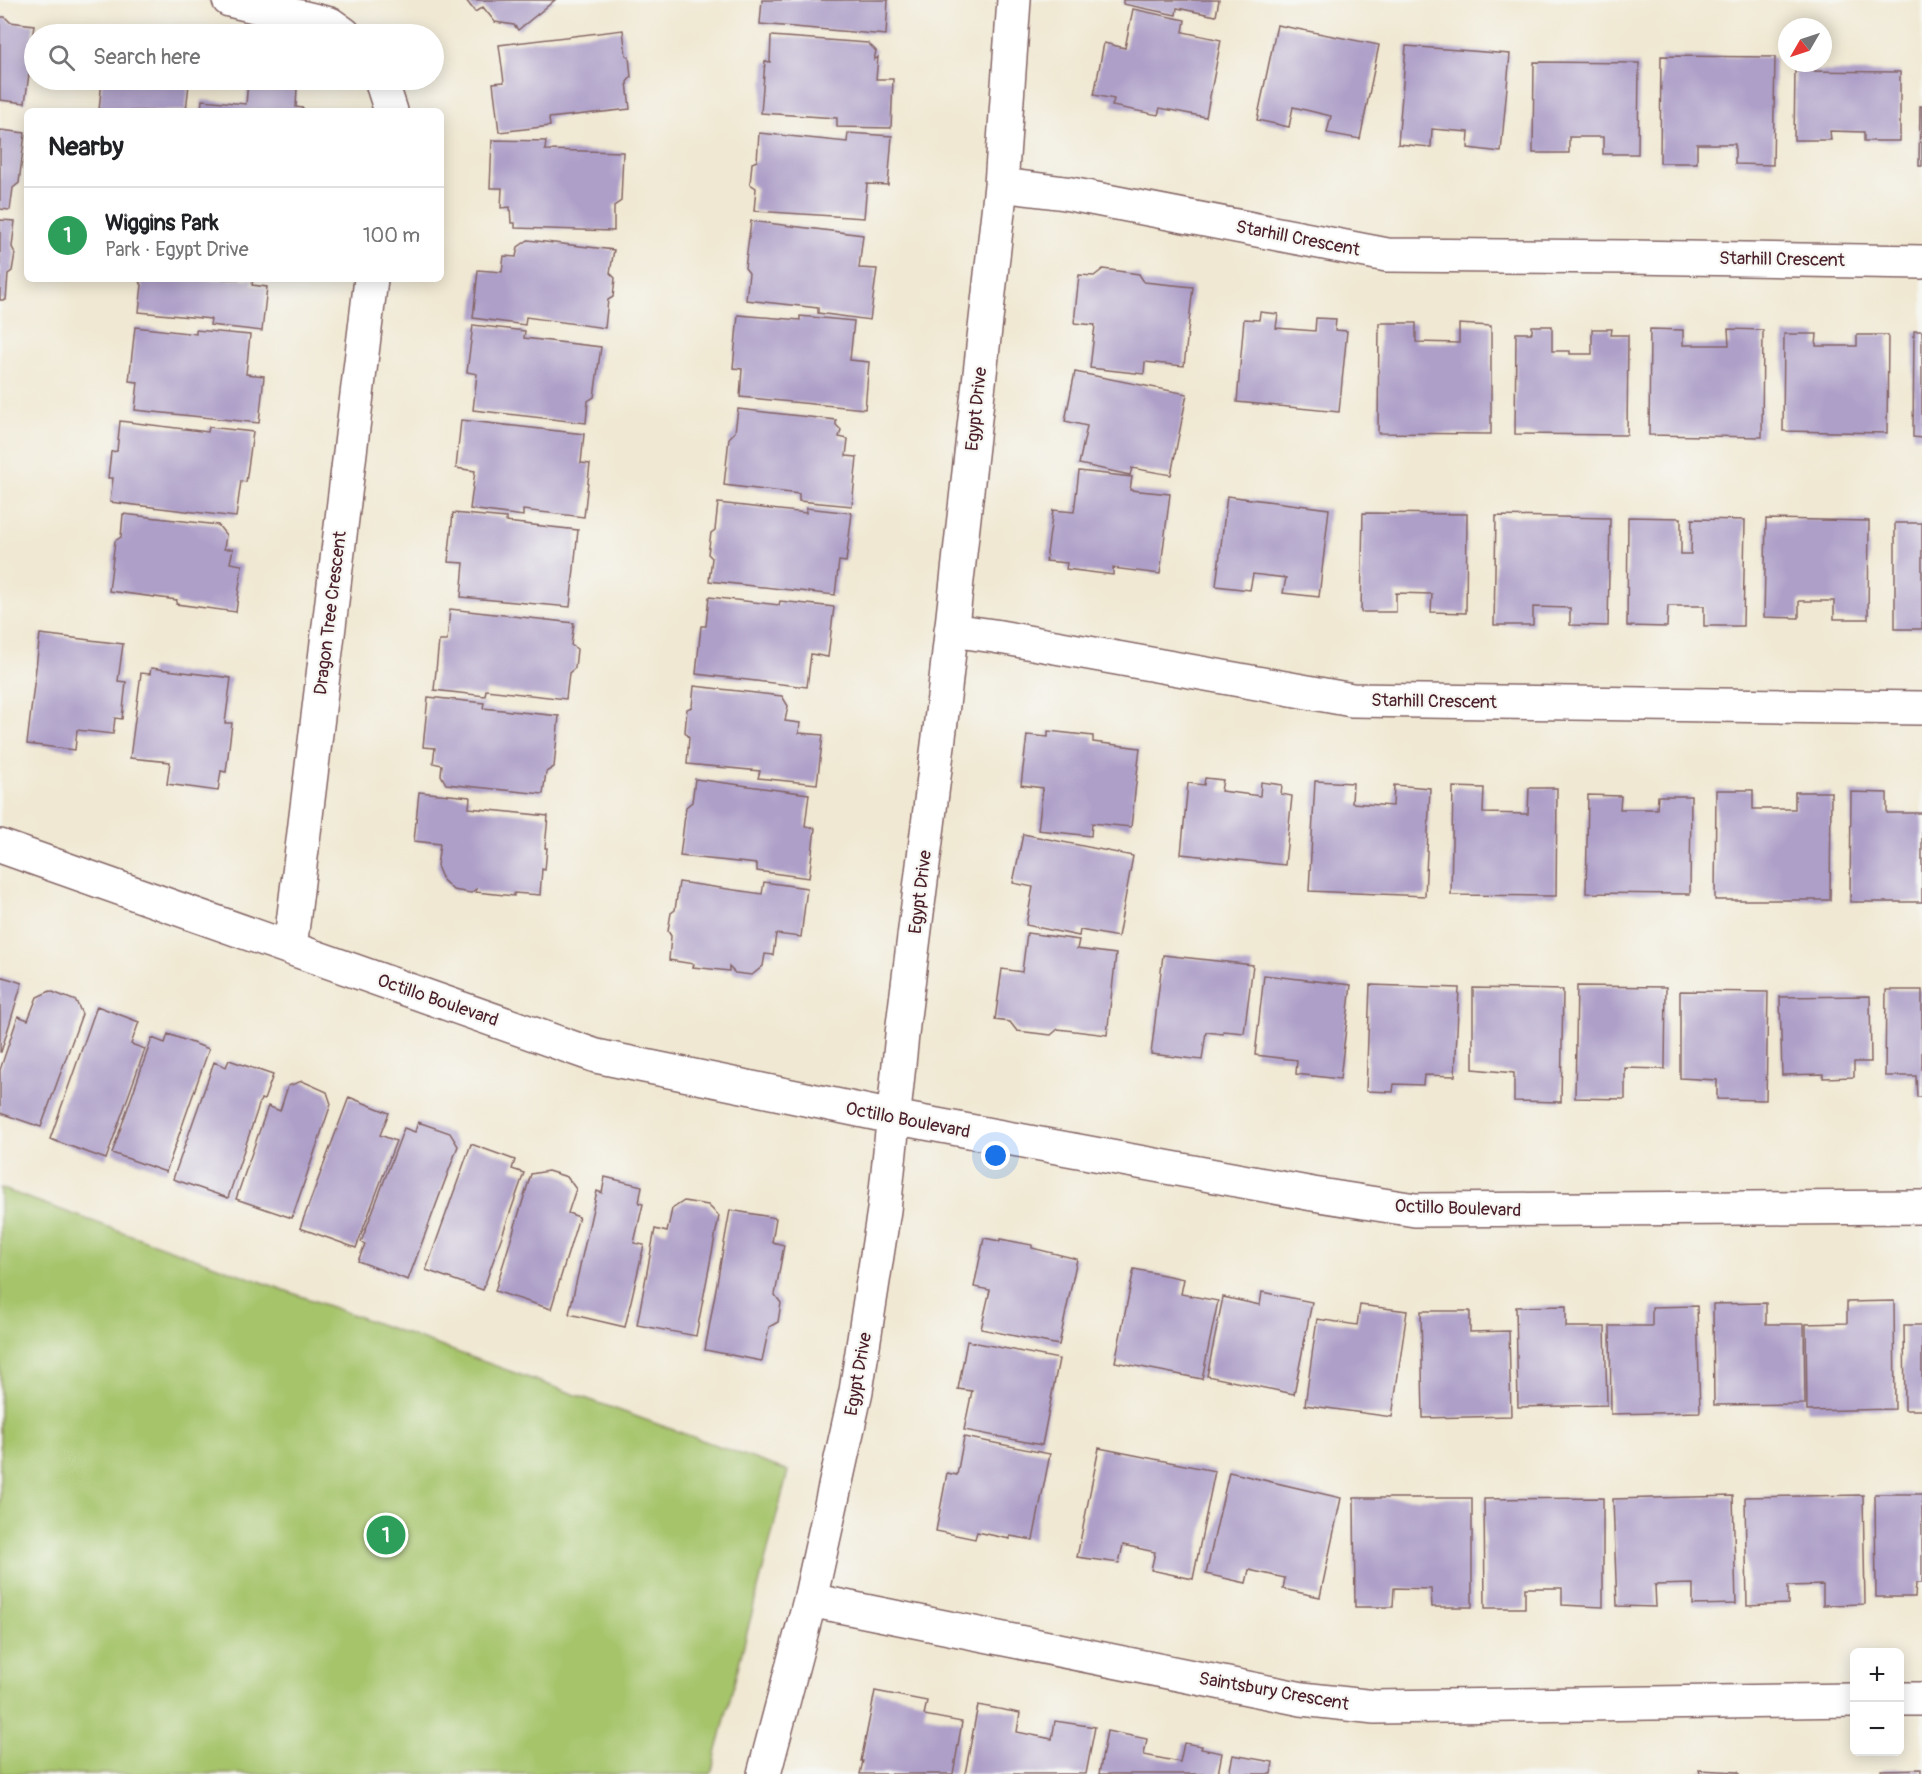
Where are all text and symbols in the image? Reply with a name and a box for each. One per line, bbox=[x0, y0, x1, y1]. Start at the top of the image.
north arrow bbox=[1778, 18, 1832, 72]
search box bbox=[24, 24, 444, 90]
icon: search bbox=[45, 41, 78, 74]
text: Search here bbox=[93, 43, 200, 71]
text: Nearby bbox=[48, 131, 124, 163]
text: Wiggins Park bbox=[105, 209, 219, 237]
street label: Starhill Crescent bbox=[1234, 215, 1363, 262]
text: 1 bbox=[64, 223, 71, 248]
text: 100 m bbox=[363, 223, 420, 248]
text: Park · Egypt Drive bbox=[105, 237, 249, 262]
street label: Starhill Crescent bbox=[1719, 247, 1846, 272]
street label: Egypt Drive bbox=[961, 366, 992, 452]
street label: Dragon Tree Crescent bbox=[309, 529, 352, 696]
street label: Starhill Crescent bbox=[1371, 689, 1498, 714]
street label: Egypt Drive bbox=[904, 849, 937, 935]
street label: Octillo Boulevard bbox=[374, 969, 501, 1032]
street label: Octillo Boulevard bbox=[844, 1097, 972, 1144]
your location bbox=[981, 1141, 1010, 1170]
street label: Octillo Boulevard bbox=[1394, 1195, 1522, 1222]
street label: Egypt Drive bbox=[840, 1331, 877, 1418]
pin: 1 bbox=[366, 1512, 406, 1558]
map controls bbox=[1850, 1648, 1904, 1756]
button: + bbox=[1850, 1648, 1904, 1702]
street label: Saintsbury Crescent bbox=[1197, 1667, 1352, 1716]
button: − bbox=[1850, 1702, 1904, 1756]

